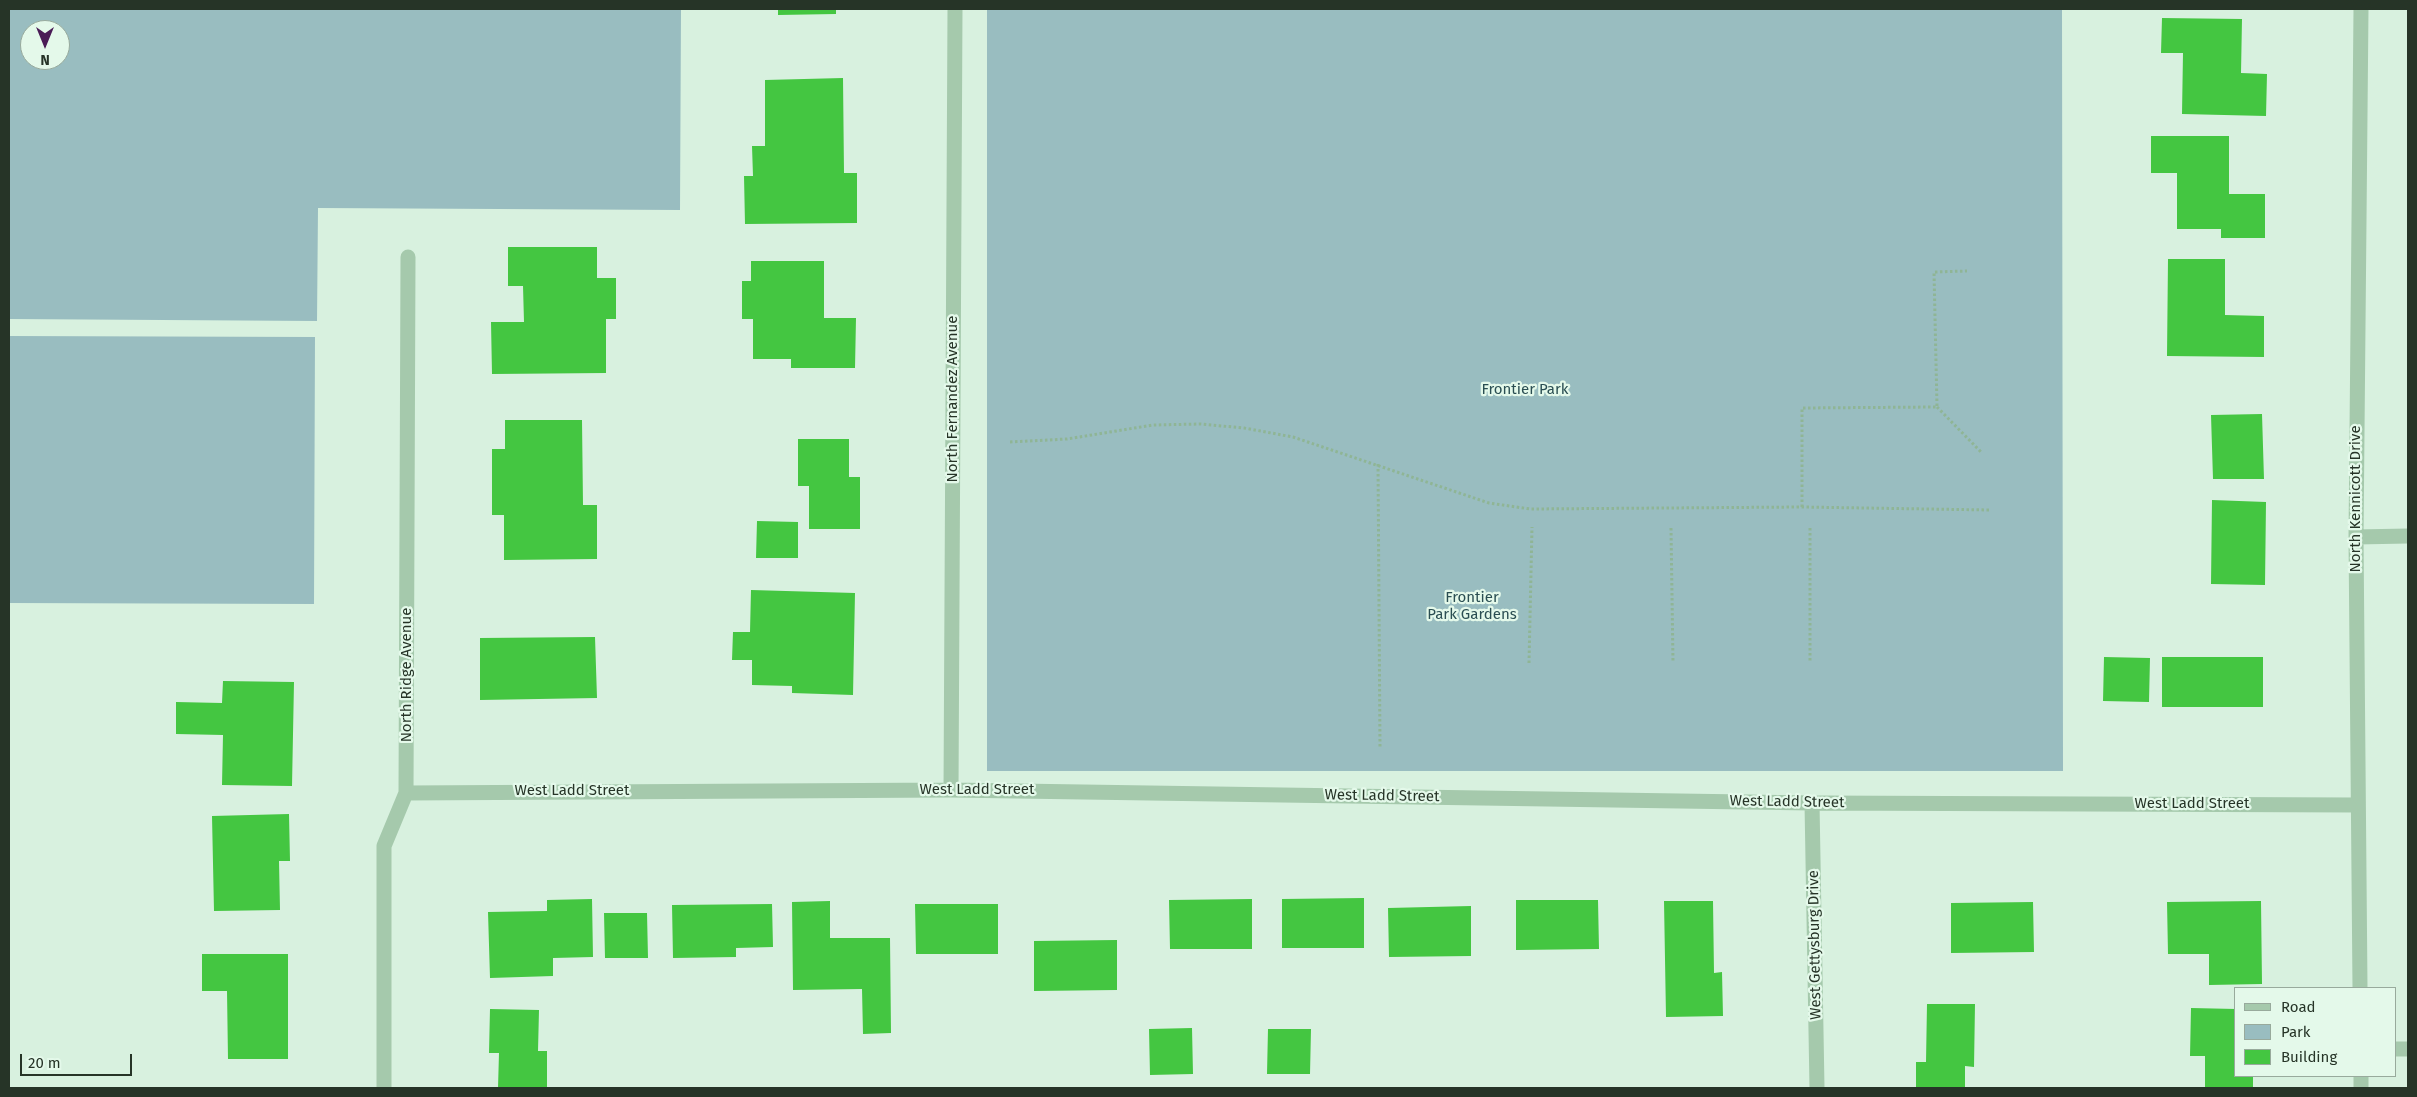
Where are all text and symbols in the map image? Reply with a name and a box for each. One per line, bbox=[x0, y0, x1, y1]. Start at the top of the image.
north arrow bbox=[20, 20, 70, 70]
text: N bbox=[40, 51, 50, 68]
street label: North Fernandez Avenue bbox=[944, 316, 962, 482]
park label: Frontier Park bbox=[1482, 381, 1568, 399]
street label: North Kennicott Drive bbox=[2347, 425, 2365, 573]
park label: Frontier Park Gardens bbox=[1427, 589, 1517, 624]
street label: North Ridge Avenue bbox=[398, 608, 416, 742]
street label: West Ladd Street bbox=[920, 781, 1034, 799]
street label: West Ladd Street bbox=[515, 782, 629, 800]
street label: West Ladd Street bbox=[1324, 786, 1440, 806]
street label: West Ladd Street bbox=[1729, 792, 1845, 812]
street label: West Ladd Street bbox=[2135, 795, 2249, 813]
street label: West Gettysburg Drive bbox=[1805, 870, 1825, 1020]
legend bbox=[2234, 987, 2397, 1077]
text: Road bbox=[2281, 998, 2316, 1016]
text: Park bbox=[2281, 1023, 2311, 1041]
scale bar bbox=[22, 1044, 135, 1076]
text: Building bbox=[2281, 1048, 2337, 1066]
text: 20 m bbox=[28, 1054, 61, 1072]

